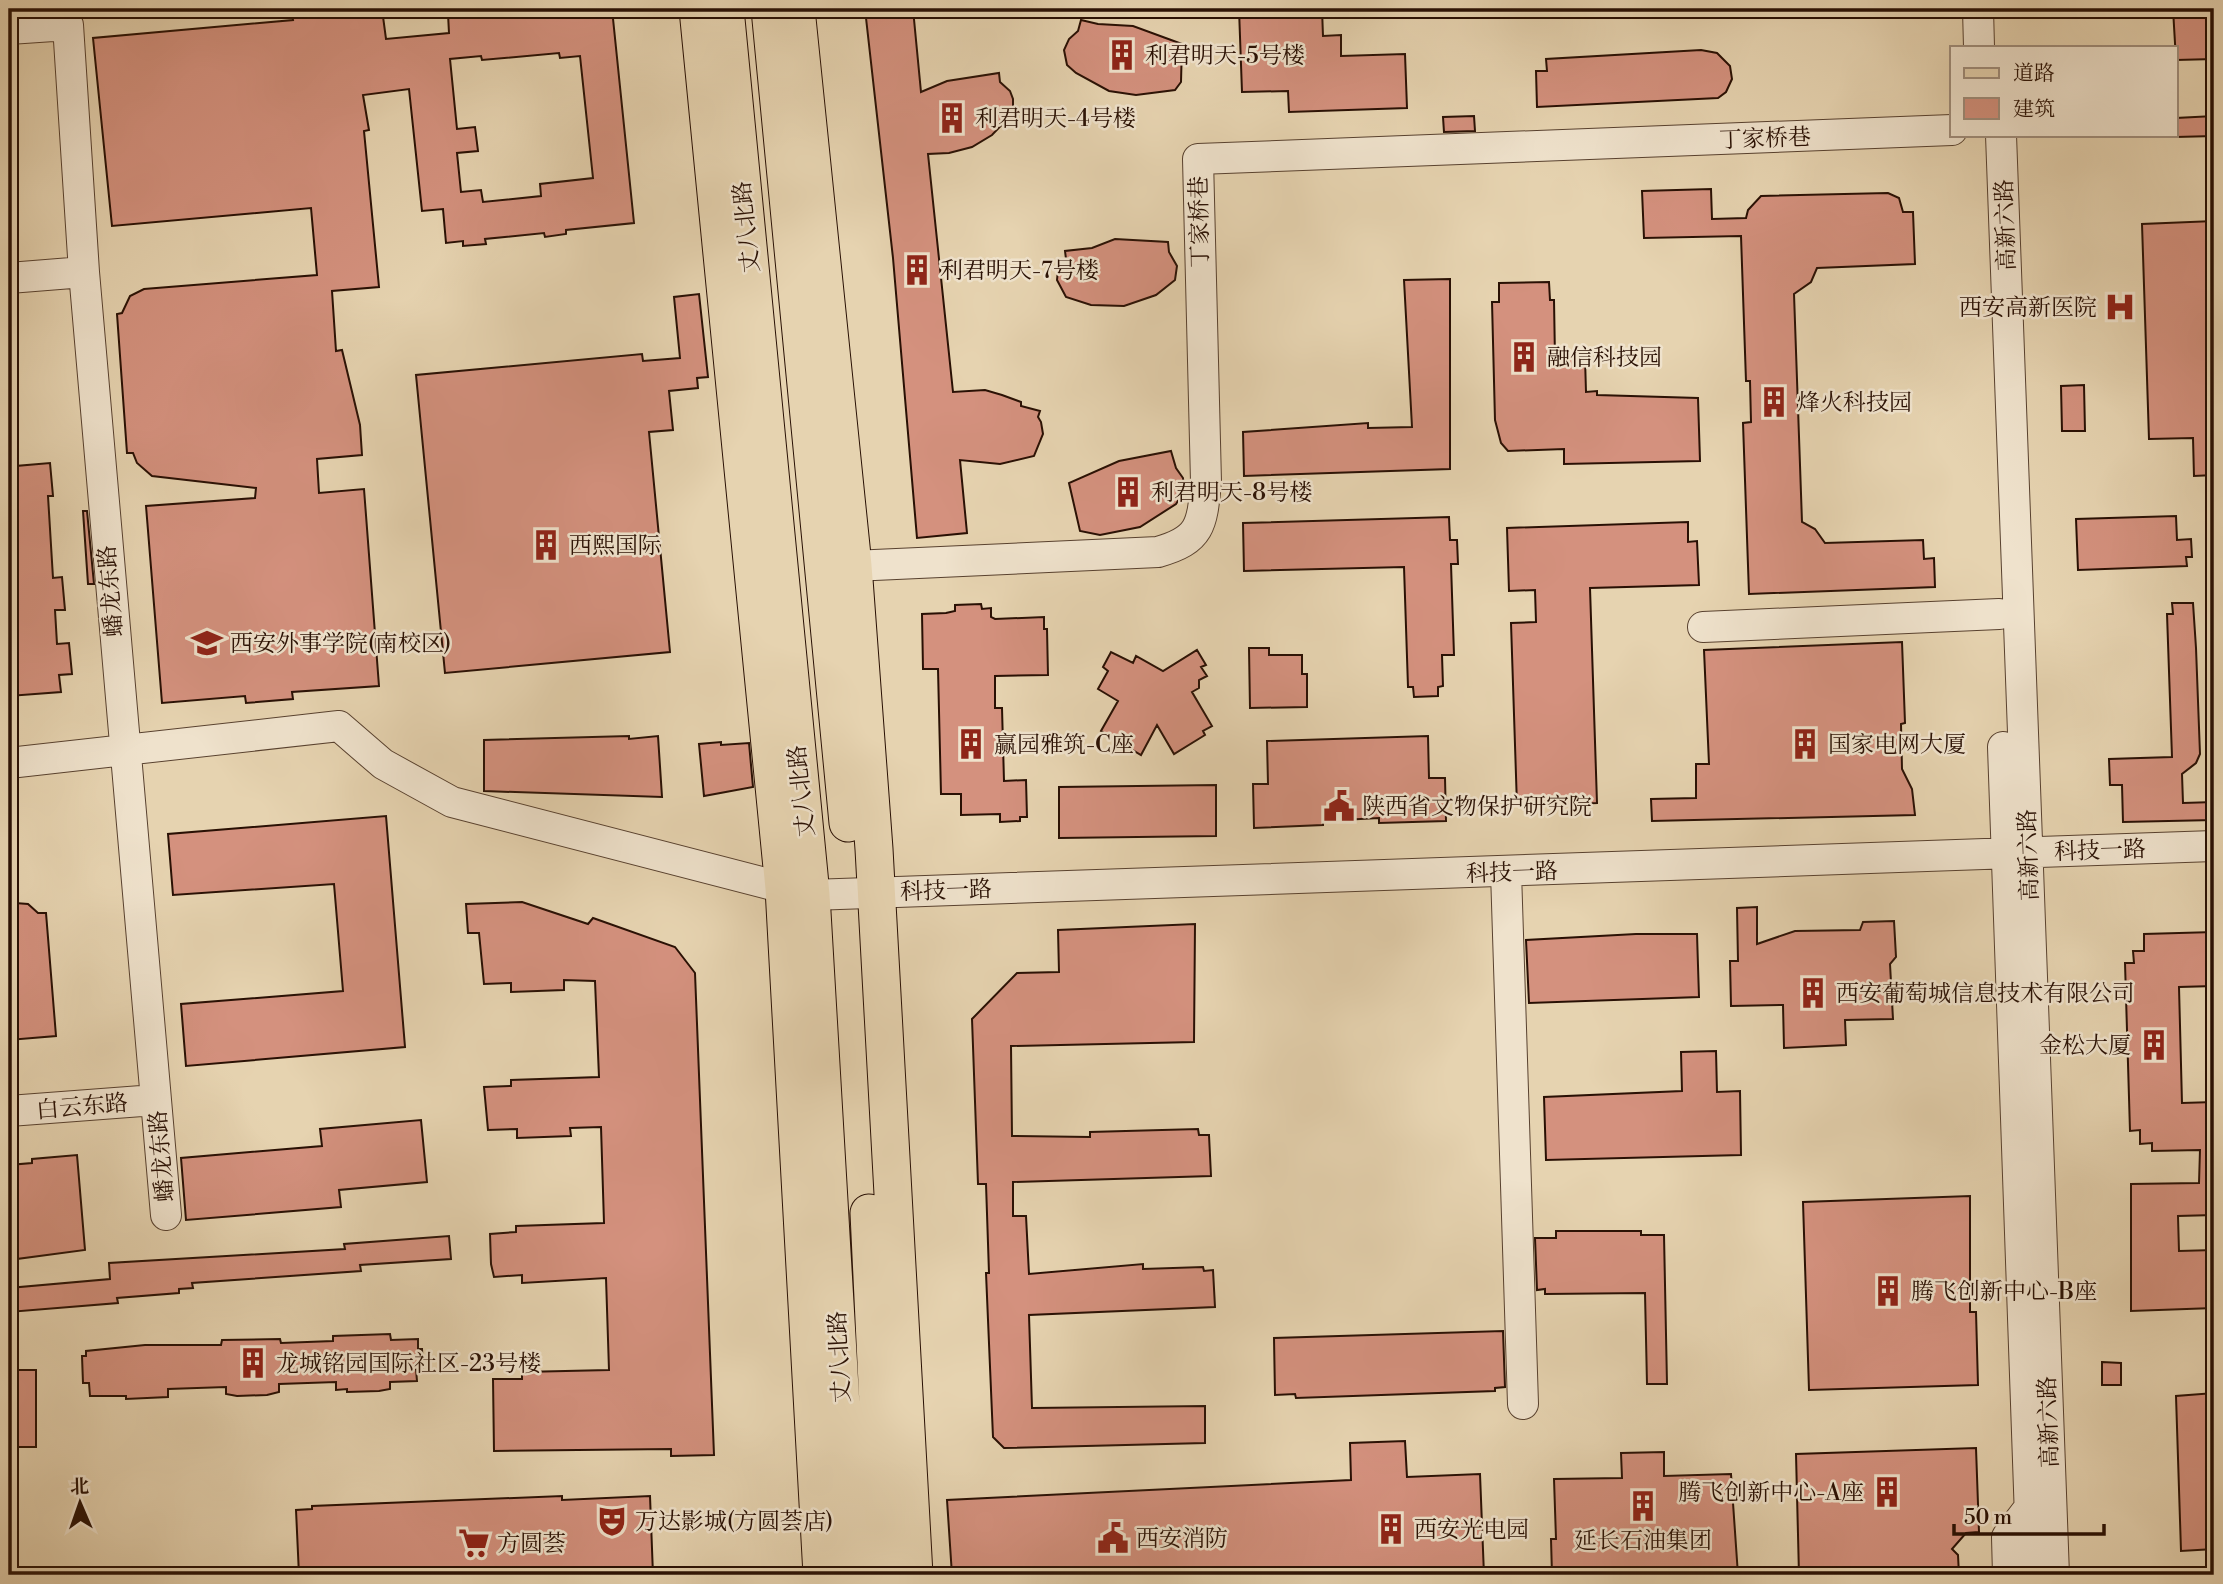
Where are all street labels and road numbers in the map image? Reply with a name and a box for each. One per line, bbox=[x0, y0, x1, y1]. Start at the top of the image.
street label: 丁家桥巷 bbox=[1719, 123, 1811, 155]
street label: 丁家桥巷 bbox=[1185, 176, 1215, 268]
street label: 高新六路 bbox=[1990, 179, 2022, 271]
street label: 丈八北路 bbox=[728, 180, 766, 274]
street label: 蟠龙东路 bbox=[93, 544, 129, 638]
street label: 丈八北路 bbox=[783, 744, 821, 838]
street label: 高新六路 bbox=[2013, 809, 2045, 901]
street label: 科技一路 bbox=[2054, 835, 2146, 867]
street label: 科技一路 bbox=[1466, 857, 1558, 889]
street label: 科技一路 bbox=[900, 875, 992, 907]
street label: 白云东路 bbox=[35, 1089, 129, 1125]
street label: 蟠龙东路 bbox=[144, 1109, 180, 1203]
street label: 丈八北路 bbox=[824, 1310, 856, 1404]
street label: 高新六路 bbox=[2033, 1376, 2065, 1468]

